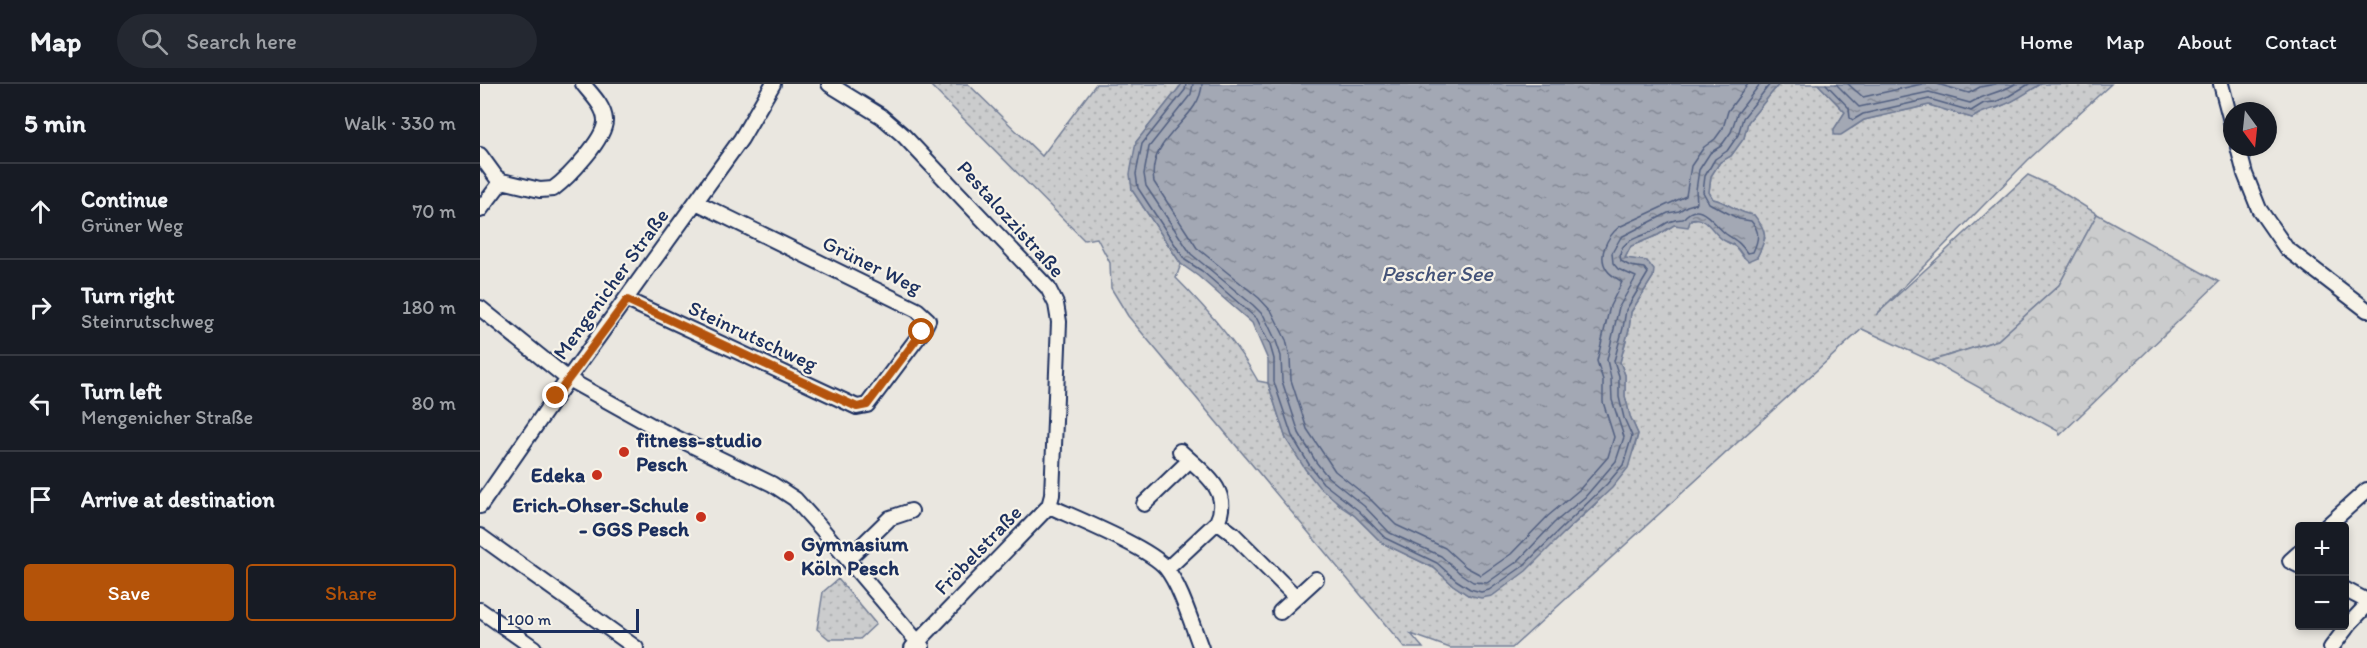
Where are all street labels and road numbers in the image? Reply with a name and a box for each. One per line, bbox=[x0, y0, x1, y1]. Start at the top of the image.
street label: Pestalozzistraße bbox=[952, 155, 1070, 282]
street label: Mengenicher Straße bbox=[547, 203, 674, 364]
street label: Grüner Weg bbox=[818, 230, 926, 299]
street label: Steinrutschweg bbox=[685, 295, 822, 377]
street label: Fröbelstraße bbox=[929, 499, 1027, 600]

